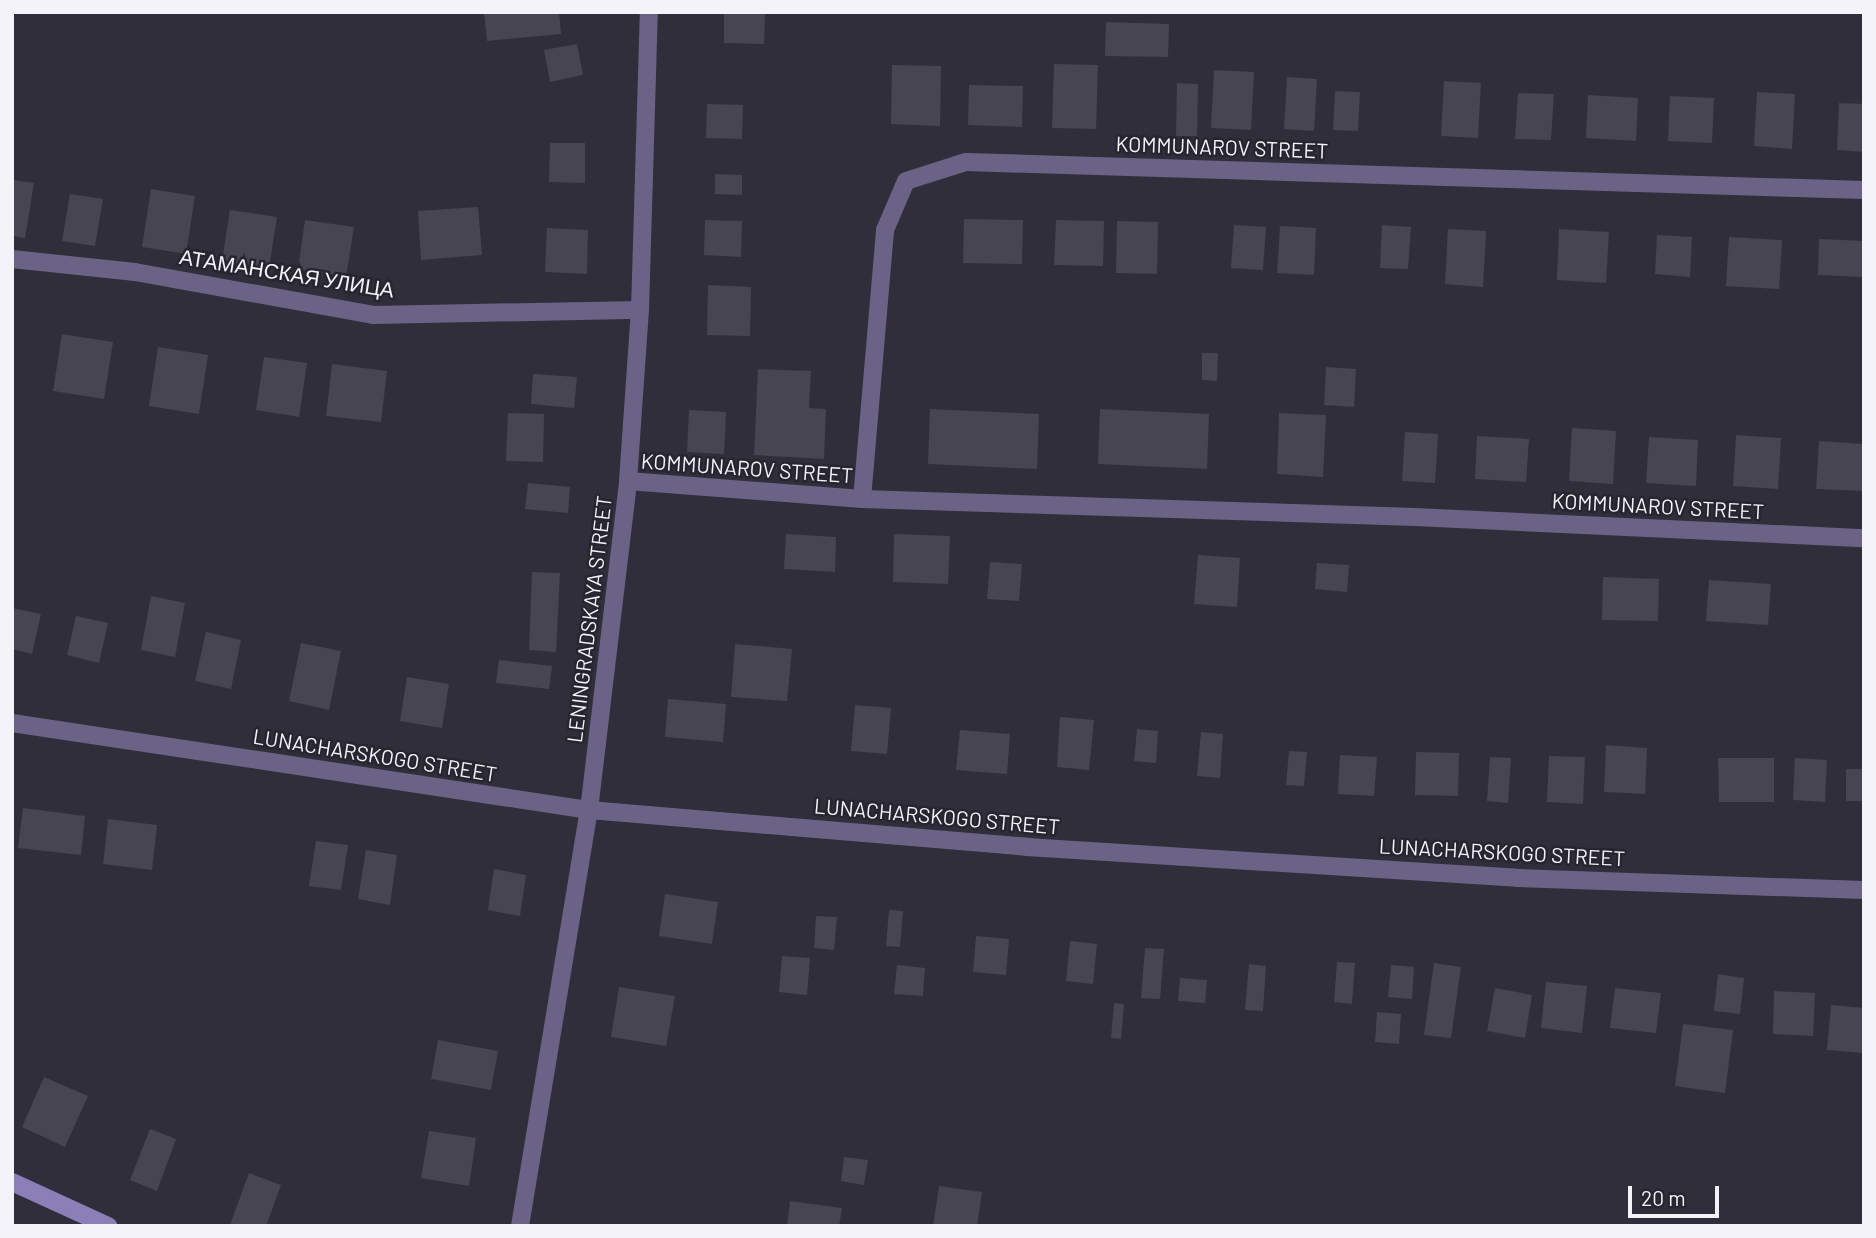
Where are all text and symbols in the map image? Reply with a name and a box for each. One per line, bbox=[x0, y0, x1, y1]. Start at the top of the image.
street label: KOMMUNAROV STREET bbox=[1115, 131, 1329, 163]
street label: АТАМАНСКАЯ УЛИЦА bbox=[178, 244, 396, 302]
street label: KOMMUNAROV STREET bbox=[640, 448, 854, 488]
street label: KOMMUNAROV STREET bbox=[1551, 488, 1765, 524]
street label: LENINGRADSKAYA STREET bbox=[561, 494, 617, 744]
street label: LUNACHARSKOGO STREET bbox=[251, 723, 499, 787]
street label: LUNACHARSKOGO STREET bbox=[813, 793, 1061, 839]
street label: LUNACHARSKOGO STREET bbox=[1378, 833, 1626, 871]
scale bar bbox=[1631, 1172, 1722, 1216]
text: 20 m bbox=[1641, 1185, 1686, 1210]

